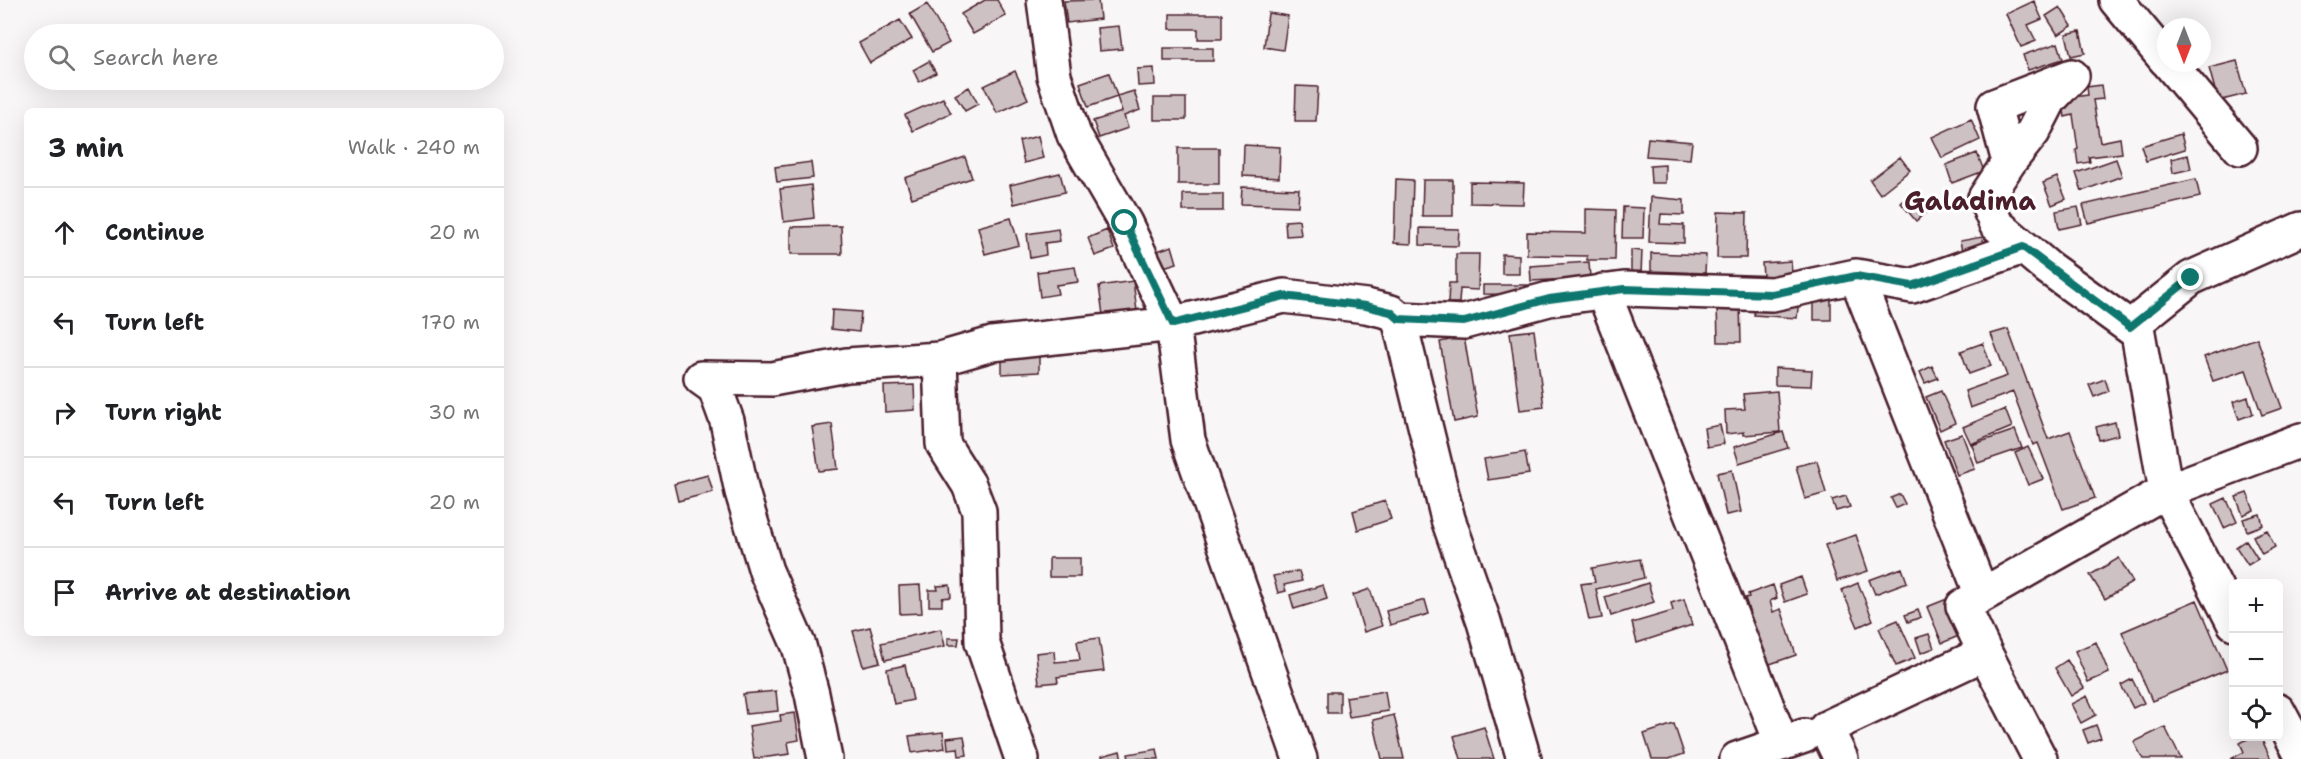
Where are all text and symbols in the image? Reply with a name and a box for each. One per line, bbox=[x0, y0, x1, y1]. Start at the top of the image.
north arrow bbox=[2157, 18, 2211, 72]
search box bbox=[24, 24, 504, 90]
icon: search bbox=[45, 41, 78, 74]
text: Search here bbox=[93, 43, 219, 72]
text: 3 min bbox=[48, 130, 124, 165]
text: Walk · 240 m bbox=[348, 134, 480, 160]
district label: Galadima bbox=[1904, 183, 2036, 218]
route start bbox=[1111, 209, 1137, 235]
icon: ahead bbox=[48, 216, 81, 249]
text: Continue bbox=[105, 218, 205, 247]
text: 20 m bbox=[429, 219, 480, 245]
route end bbox=[2177, 264, 2203, 290]
icon: left bbox=[48, 306, 81, 339]
text: Turn left bbox=[105, 308, 204, 337]
text: 170 m bbox=[421, 309, 480, 335]
icon: right bbox=[48, 396, 81, 429]
text: Turn right bbox=[105, 398, 222, 427]
text: 30 m bbox=[428, 399, 480, 425]
icon: left bbox=[48, 486, 81, 519]
text: Turn left bbox=[105, 488, 204, 517]
text: 20 m bbox=[429, 489, 480, 515]
icon: arrive bbox=[48, 576, 81, 609]
text: Arrive at destination bbox=[105, 578, 351, 607]
map controls bbox=[2229, 579, 2283, 741]
button: + bbox=[2229, 579, 2283, 633]
button: − bbox=[2229, 633, 2283, 687]
button: locate bbox=[2229, 687, 2283, 741]

